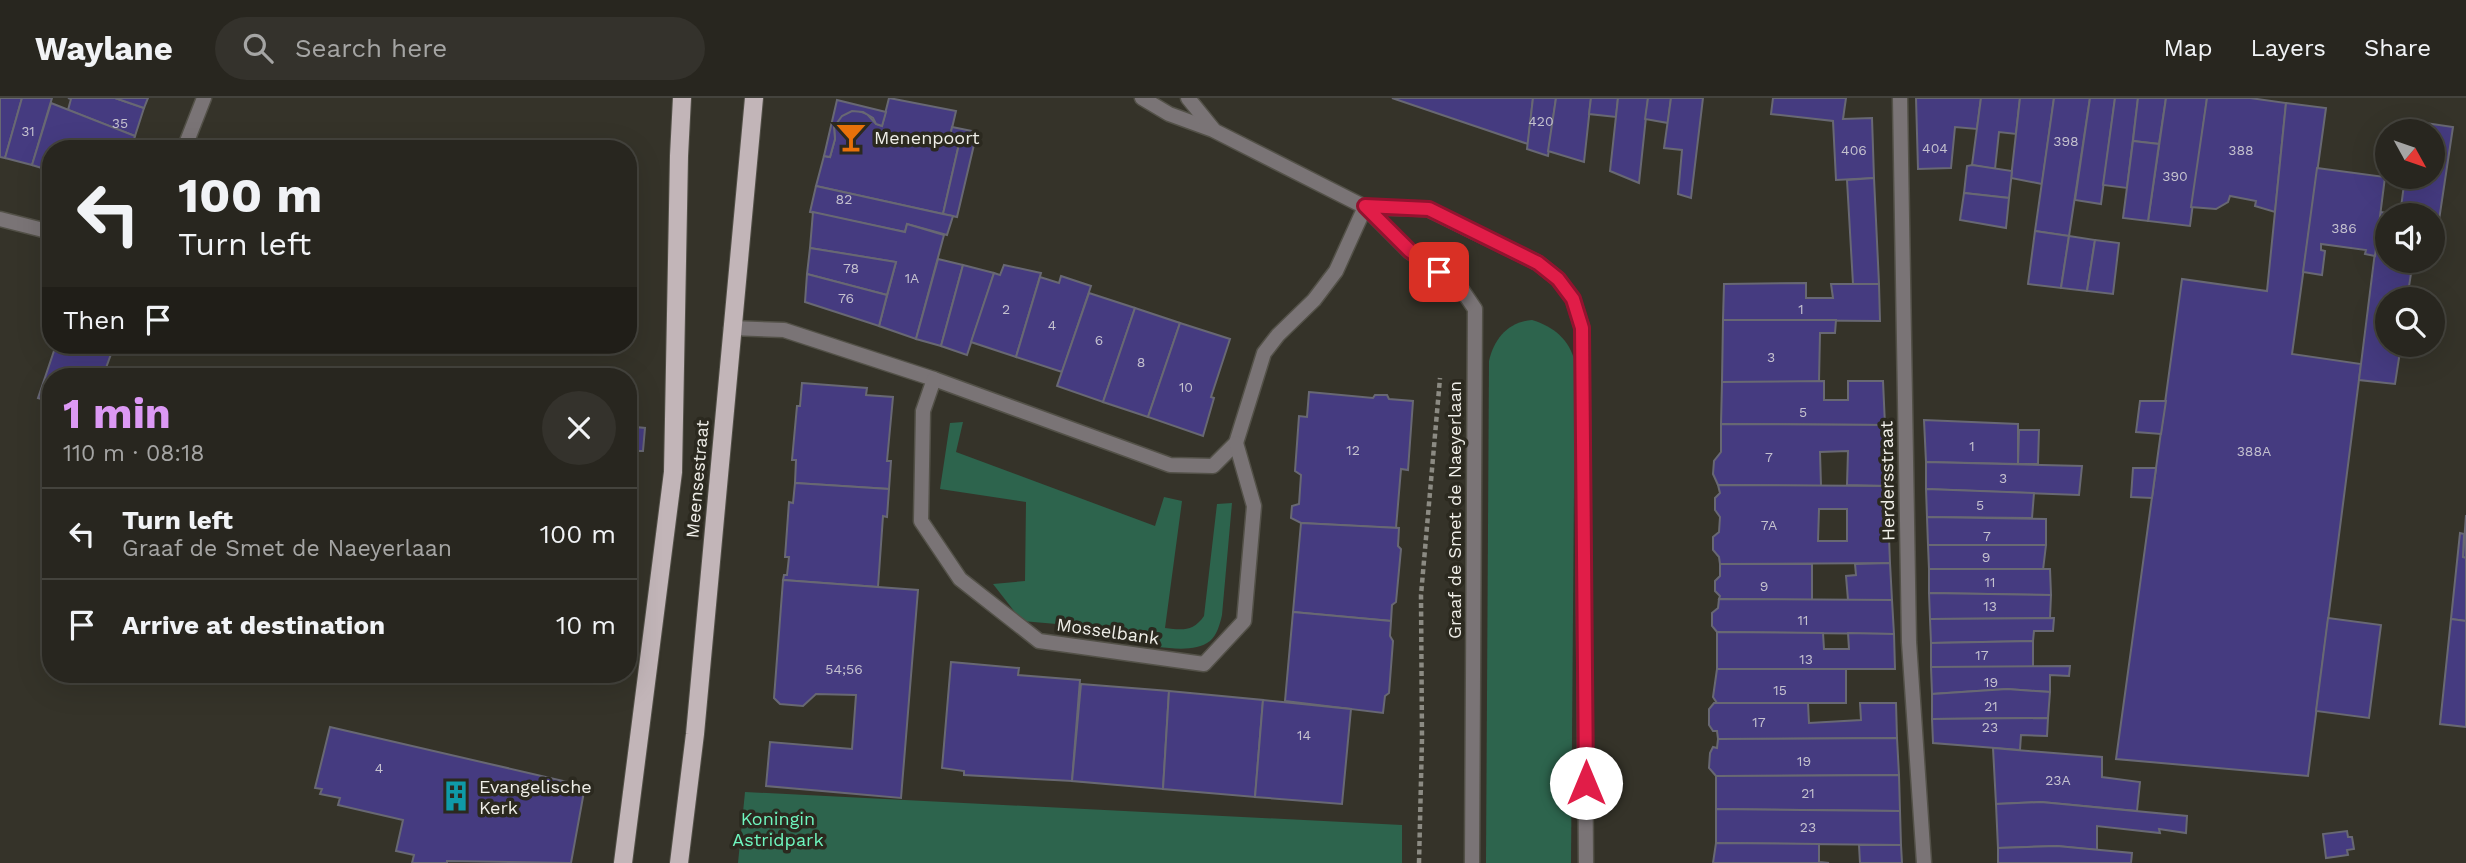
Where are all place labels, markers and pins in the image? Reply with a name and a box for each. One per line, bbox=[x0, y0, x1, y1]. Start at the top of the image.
bar icon: Menenpoort bbox=[834, 120, 868, 154]
place label: Menenpoort bbox=[874, 127, 980, 148]
pin bbox=[1409, 242, 1469, 302]
place label: Evangelische Kerk bbox=[479, 776, 592, 818]
building icon: Evangelische Kerk bbox=[439, 779, 473, 813]

